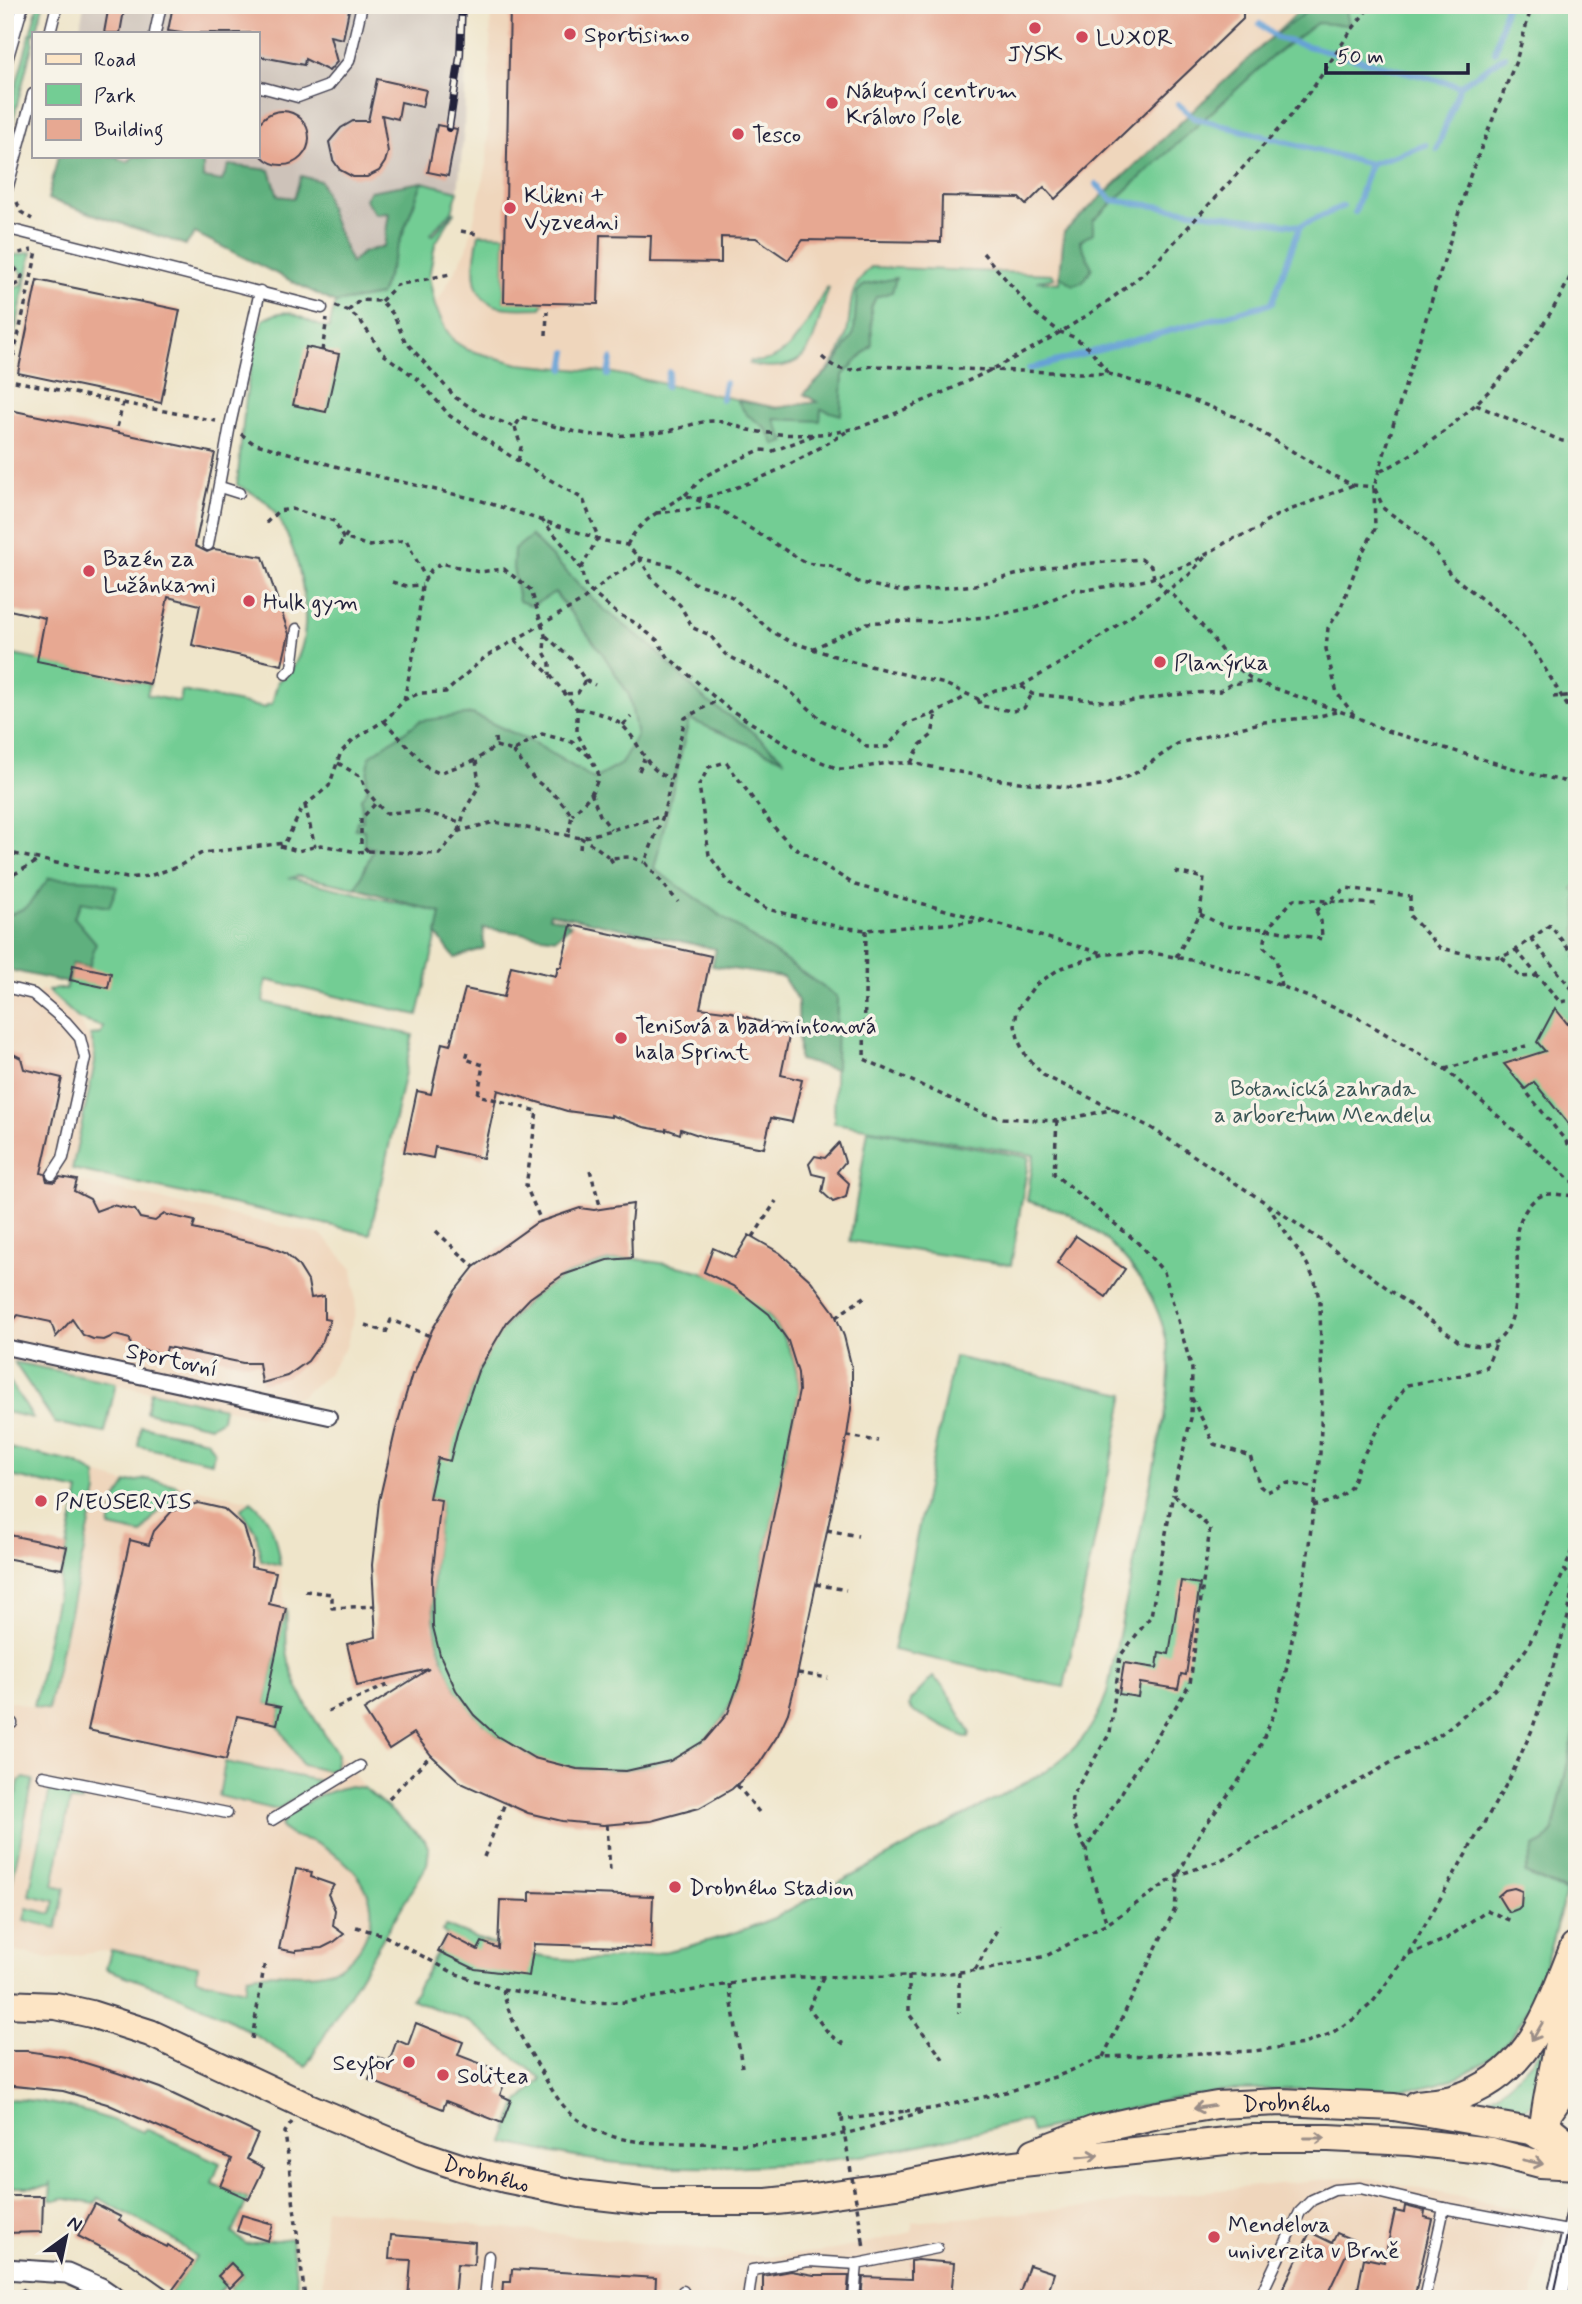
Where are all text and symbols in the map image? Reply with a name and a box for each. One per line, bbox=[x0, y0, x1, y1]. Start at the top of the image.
marker: JYSK bbox=[1027, 20, 1043, 36]
place label: Sportisimo bbox=[584, 21, 690, 51]
place label: LUXOR bbox=[1096, 24, 1173, 54]
marker: Sportisimo bbox=[562, 26, 578, 42]
marker: LUXOR bbox=[1074, 29, 1090, 45]
legend bbox=[32, 32, 259, 158]
scale bar bbox=[1326, 32, 1468, 76]
place label: JYSK bbox=[1007, 40, 1063, 70]
text: 50 m bbox=[1337, 43, 1384, 71]
text: Road bbox=[94, 46, 136, 74]
place label: Nákupní centrum Královo Pole bbox=[846, 77, 1017, 133]
text: Park bbox=[94, 82, 136, 110]
marker: Nákupní centrum Královo Pole bbox=[824, 95, 840, 111]
text: Building bbox=[94, 116, 164, 146]
place label: Tesco bbox=[752, 121, 801, 151]
marker: Tesco bbox=[730, 126, 746, 142]
place label: Klikni + Vyzvedni bbox=[524, 182, 619, 238]
marker: Klikni + Vyzvedni bbox=[502, 200, 518, 216]
place label: Bazén za Lužánkami bbox=[103, 545, 216, 601]
marker: Bazén za Lužánkami bbox=[81, 563, 97, 579]
place label: Hulk gym bbox=[263, 588, 358, 618]
marker: Hulk gym bbox=[241, 593, 257, 609]
place label: Planýrka bbox=[1174, 649, 1269, 679]
marker: Planýrka bbox=[1152, 654, 1168, 670]
place label: Tenisová a badmintonová hala Sprint bbox=[635, 1012, 877, 1068]
marker: Tenisová a badmintonová hala Sprint bbox=[613, 1030, 629, 1046]
park label: Botanická zahrada a arboretum Mendelu bbox=[1214, 1075, 1432, 1131]
street label: Sportovní bbox=[123, 1337, 220, 1385]
place label: PNEUSERVIS bbox=[55, 1488, 192, 1518]
marker: PNEUSERVIS bbox=[33, 1493, 49, 1509]
place label: Drobného Stadion bbox=[689, 1874, 854, 1904]
marker: Drobného Stadion bbox=[667, 1879, 683, 1895]
one-way arrow bbox=[1530, 2021, 1544, 2041]
place label: Seyfor bbox=[332, 2049, 395, 2080]
marker: Seyfor bbox=[401, 2054, 417, 2070]
place label: Solitea bbox=[457, 2062, 529, 2092]
marker: Solitea bbox=[435, 2067, 451, 2083]
street label: Drobného bbox=[1242, 2089, 1331, 2121]
one-way arrow bbox=[1193, 2101, 1216, 2114]
one-way arrow bbox=[1303, 2131, 1326, 2145]
street label: Drobného bbox=[438, 2149, 532, 2201]
one-way arrow bbox=[1077, 2149, 1099, 2162]
one-way arrow bbox=[1521, 2155, 1544, 2169]
north arrow bbox=[32, 2202, 102, 2272]
text: N bbox=[62, 2210, 87, 2238]
place label: Mendelova univerzita v Brně bbox=[1228, 2211, 1399, 2267]
marker: Mendelova univerzita v Brně bbox=[1206, 2229, 1222, 2245]

